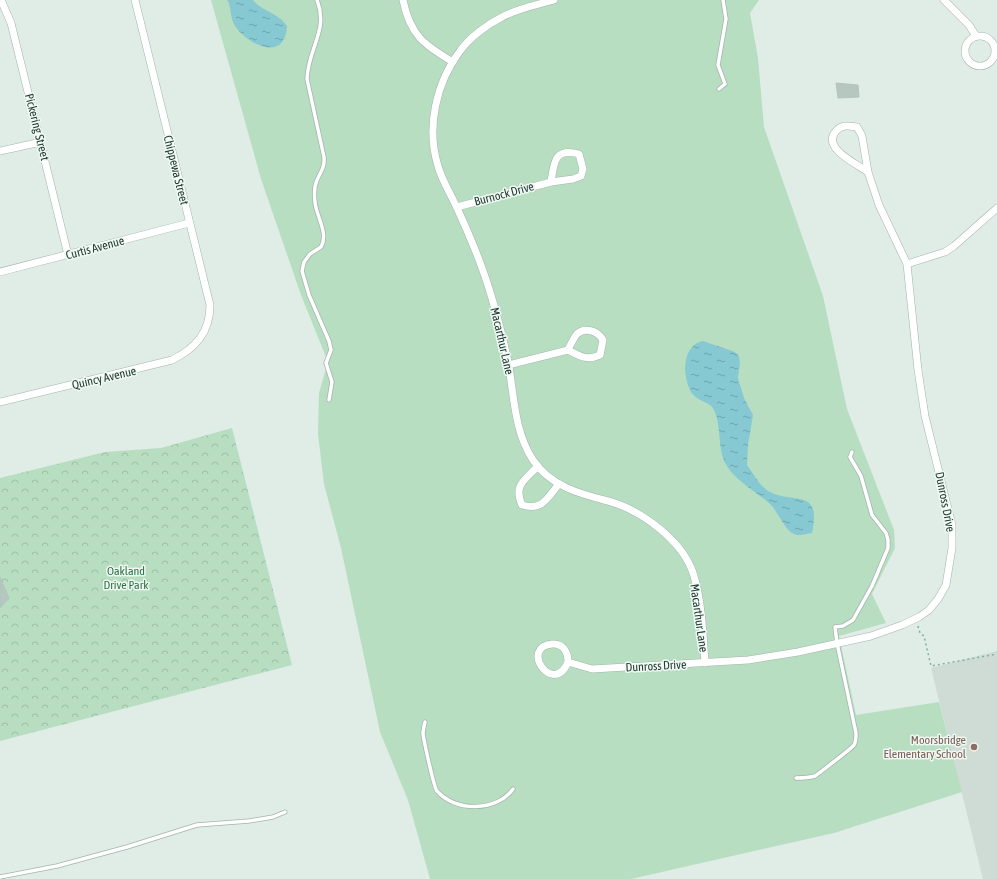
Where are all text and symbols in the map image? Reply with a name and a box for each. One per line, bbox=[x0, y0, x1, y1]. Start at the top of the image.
street label: Pickering Street bbox=[22, 92, 52, 162]
street label: Chippewa Street bbox=[161, 134, 192, 207]
street label: Burnock Drive bbox=[473, 179, 535, 209]
street label: Curtis Avenue bbox=[64, 233, 126, 263]
street label: Macarthur Lane bbox=[487, 306, 517, 376]
street label: Quincy Avenue bbox=[70, 364, 138, 392]
street label: Dunross Drive bbox=[932, 471, 958, 533]
park label: Oakland Drive Park bbox=[104, 564, 149, 592]
street label: Macarthur Lane bbox=[687, 583, 711, 653]
street label: Dunross Drive bbox=[625, 657, 687, 675]
place label: Moorsbridge Elementary School bbox=[884, 733, 967, 761]
marker: Moorsbridge Elementary School bbox=[969, 742, 979, 752]

